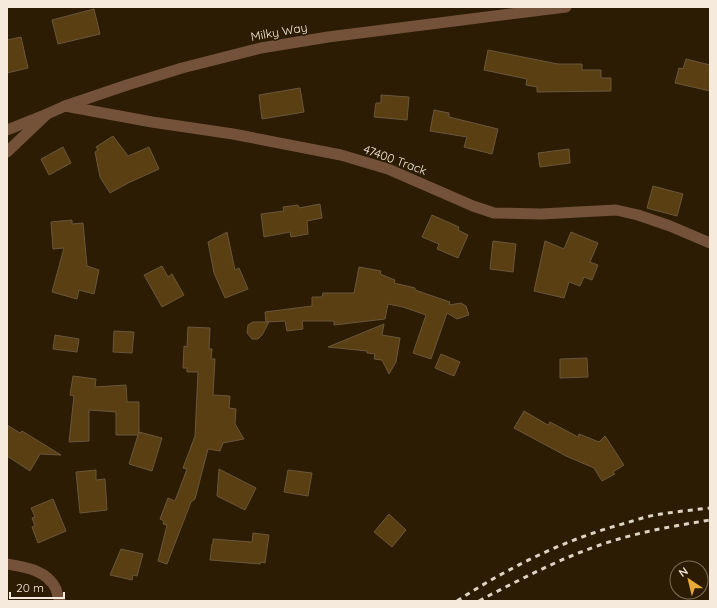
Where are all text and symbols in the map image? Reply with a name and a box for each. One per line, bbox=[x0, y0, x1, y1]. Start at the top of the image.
street label: Milky Way bbox=[249, 19, 308, 44]
street label: 47400 Track bbox=[361, 141, 429, 178]
north arrow bbox=[669, 560, 709, 600]
text: N bbox=[676, 564, 691, 580]
scale bar bbox=[10, 574, 64, 600]
text: 20 m bbox=[16, 580, 44, 595]

